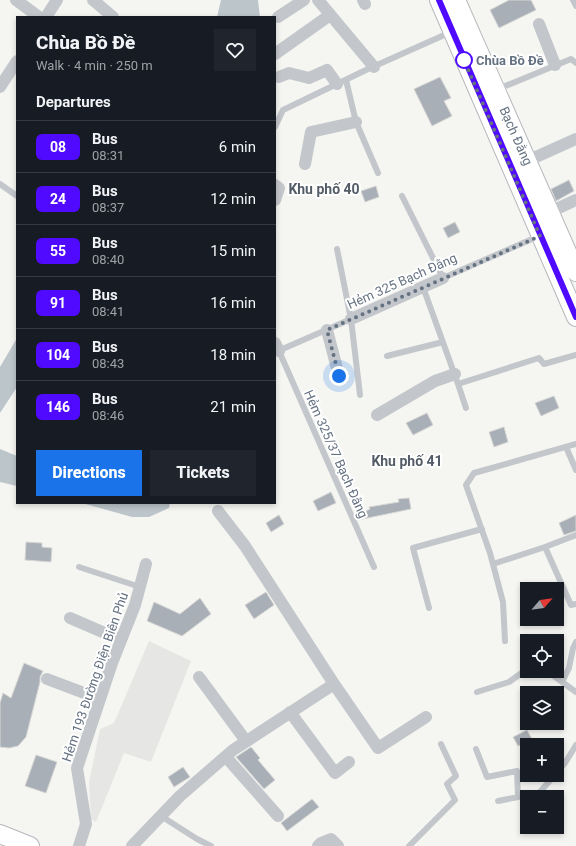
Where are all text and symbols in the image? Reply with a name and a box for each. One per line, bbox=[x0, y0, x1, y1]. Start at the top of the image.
button: heart bbox=[214, 29, 256, 71]
text: Chùa Bồ Đề bbox=[36, 31, 135, 54]
marker: Chùa Bồ Đề bbox=[455, 51, 473, 69]
place label: Chùa Bồ Đề bbox=[476, 53, 544, 68]
text: Walk · 4 min · 250 m bbox=[36, 58, 153, 73]
text: Departures bbox=[36, 93, 111, 111]
street label: Bạch Đằng bbox=[496, 104, 536, 168]
text: Bus bbox=[92, 130, 118, 148]
text: 6 min bbox=[219, 138, 256, 156]
text: 08 bbox=[50, 139, 66, 155]
text: 08:31 bbox=[92, 148, 124, 163]
district label: Khu phố 40 bbox=[288, 181, 360, 197]
text: Bus bbox=[92, 182, 118, 200]
text: 12 min bbox=[210, 190, 256, 208]
text: 24 bbox=[50, 191, 66, 207]
text: 08:37 bbox=[92, 200, 124, 215]
text: Bus bbox=[92, 234, 118, 252]
text: 15 min bbox=[210, 242, 256, 260]
text: 55 bbox=[50, 243, 66, 259]
street label: Hẻm 325 Bạch Đằng bbox=[345, 250, 459, 312]
text: 08:40 bbox=[92, 252, 124, 267]
text: Bus bbox=[92, 286, 118, 304]
text: 16 min bbox=[210, 294, 256, 312]
text: 91 bbox=[50, 295, 66, 311]
text: 08:41 bbox=[92, 304, 124, 319]
text: Bus bbox=[92, 338, 118, 356]
text: 18 min bbox=[210, 346, 256, 364]
text: 104 bbox=[46, 347, 70, 363]
text: 08:43 bbox=[92, 356, 124, 371]
your location bbox=[329, 366, 349, 386]
street label: Hẻm 325/37 Bạch Đằng bbox=[301, 388, 371, 520]
text: Bus bbox=[92, 390, 118, 408]
text: 21 min bbox=[210, 398, 256, 416]
text: 146 bbox=[46, 399, 70, 415]
text: 08:46 bbox=[92, 408, 124, 423]
button: Directions bbox=[36, 450, 142, 496]
button: Tickets bbox=[150, 450, 256, 496]
district label: Khu phố 41 bbox=[371, 453, 443, 469]
north arrow bbox=[520, 582, 564, 626]
map controls bbox=[520, 582, 564, 834]
street label: Hẻm 193 Đường Điện Biên Phủ bbox=[59, 590, 131, 764]
button: locate bbox=[520, 634, 564, 678]
button: layers bbox=[520, 686, 564, 730]
button: + bbox=[520, 738, 564, 782]
button: − bbox=[520, 790, 564, 834]

